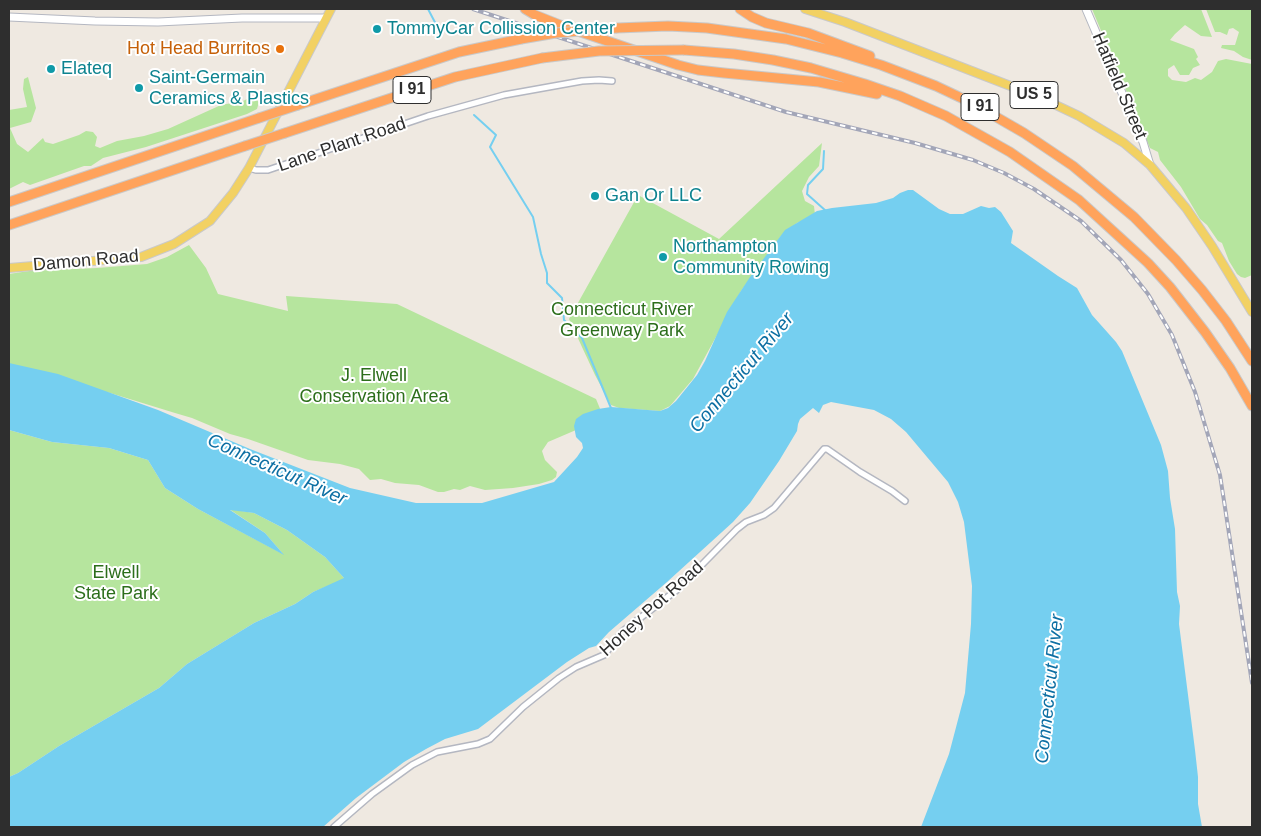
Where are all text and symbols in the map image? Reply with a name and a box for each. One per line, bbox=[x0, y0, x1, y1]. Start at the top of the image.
place label: TommyCar Collission Center bbox=[387, 18, 615, 40]
marker: TommyCar Collission Center bbox=[371, 23, 383, 35]
street label: Hatfield Street bbox=[1087, 29, 1151, 143]
place label: Hot Head Burritos bbox=[127, 38, 270, 60]
marker: Hot Head Burritos bbox=[274, 43, 286, 55]
place label: Elateq bbox=[61, 58, 112, 80]
marker: Elateq bbox=[45, 63, 57, 75]
place label: Saint-Germain Ceramics & Plastics bbox=[149, 67, 309, 110]
road number: I 91 bbox=[393, 76, 431, 104]
marker: Saint-Germain Ceramics & Plastics bbox=[133, 82, 145, 94]
road number: US 5 bbox=[1010, 82, 1058, 108]
road number: I 91 bbox=[961, 94, 999, 120]
street label: Lane Plant Road bbox=[275, 113, 409, 177]
place label: Gan Or LLC bbox=[605, 185, 702, 207]
marker: Gan Or LLC bbox=[589, 190, 601, 202]
place label: Northampton Community Rowing bbox=[673, 236, 829, 278]
street label: Damon Road bbox=[32, 246, 140, 276]
marker: Northampton Community Rowing bbox=[657, 251, 669, 263]
park label: Connecticut River Greenway Park bbox=[551, 299, 693, 342]
water label: Connecticut River bbox=[685, 308, 799, 438]
park label: J. Elwell Conservation Area bbox=[299, 365, 449, 408]
water label: Connecticut River bbox=[204, 429, 350, 511]
street label: Honey Pot Road bbox=[596, 557, 708, 661]
park label: Elwell State Park bbox=[74, 562, 158, 604]
water label: Connecticut River bbox=[1031, 613, 1069, 765]

